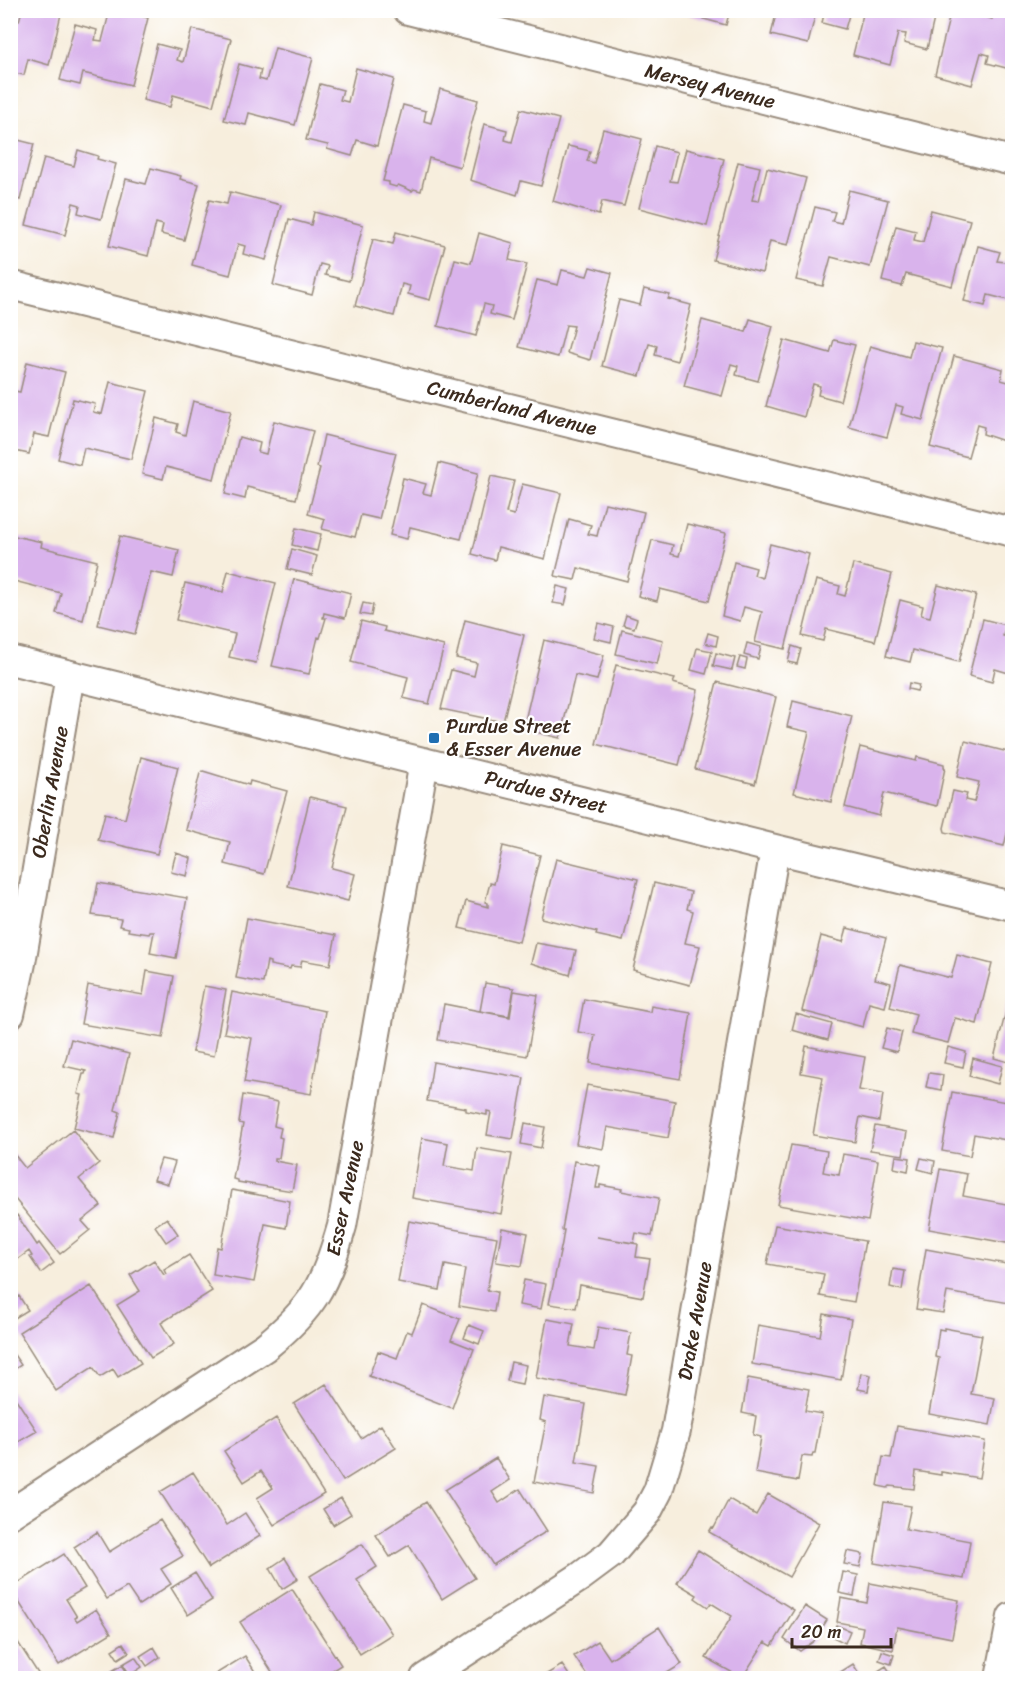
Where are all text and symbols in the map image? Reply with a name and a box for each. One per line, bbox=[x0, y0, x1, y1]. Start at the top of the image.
street label: Mersey Avenue bbox=[641, 53, 779, 119]
street label: Cumberland Avenue bbox=[423, 370, 601, 446]
place label: Purdue Street & Esser Avenue bbox=[446, 709, 581, 767]
street label: Oberlin Avenue bbox=[21, 723, 79, 861]
marker: Purdue Street & Esser Avenue bbox=[427, 731, 441, 745]
street label: Purdue Street bbox=[481, 760, 611, 824]
street label: Esser Avenue bbox=[316, 1137, 374, 1259]
street label: Drake Avenue bbox=[667, 1259, 723, 1383]
scale bar bbox=[792, 1611, 891, 1649]
text: 20 m bbox=[801, 1616, 841, 1648]

